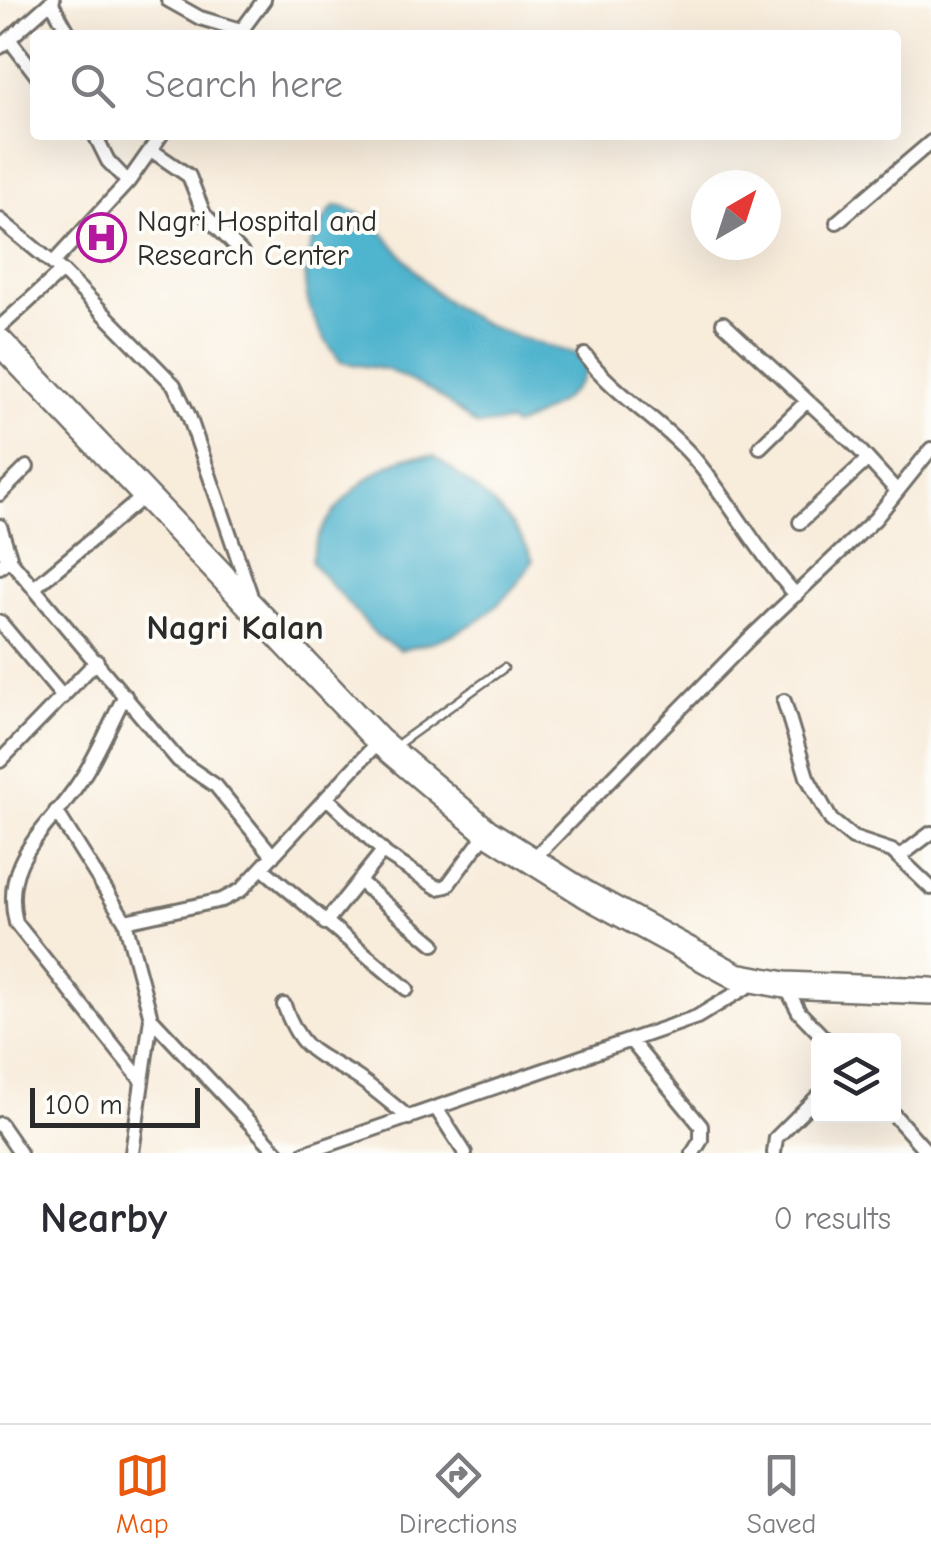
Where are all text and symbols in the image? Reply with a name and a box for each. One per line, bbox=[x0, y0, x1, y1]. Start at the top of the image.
search box bbox=[30, 30, 901, 140]
icon: search bbox=[65, 58, 120, 113]
text: Search here bbox=[145, 63, 343, 107]
north arrow bbox=[691, 170, 781, 260]
place label: Nagri Hospital and Research Center bbox=[137, 204, 377, 273]
hospital icon: Nagri Hospital and Research Center bbox=[76, 212, 128, 264]
district label: Nagri Kalan bbox=[146, 607, 324, 648]
map controls bbox=[811, 1033, 901, 1123]
button: layers bbox=[811, 1033, 901, 1123]
scale bar bbox=[30, 1083, 200, 1128]
text: 100 m bbox=[45, 1089, 123, 1121]
text: Nearby bbox=[40, 1194, 167, 1243]
text: 0 results bbox=[774, 1200, 891, 1237]
tab: Map bbox=[115, 1448, 170, 1540]
tab: Directions bbox=[399, 1448, 517, 1540]
tab: Saved bbox=[746, 1448, 816, 1540]

